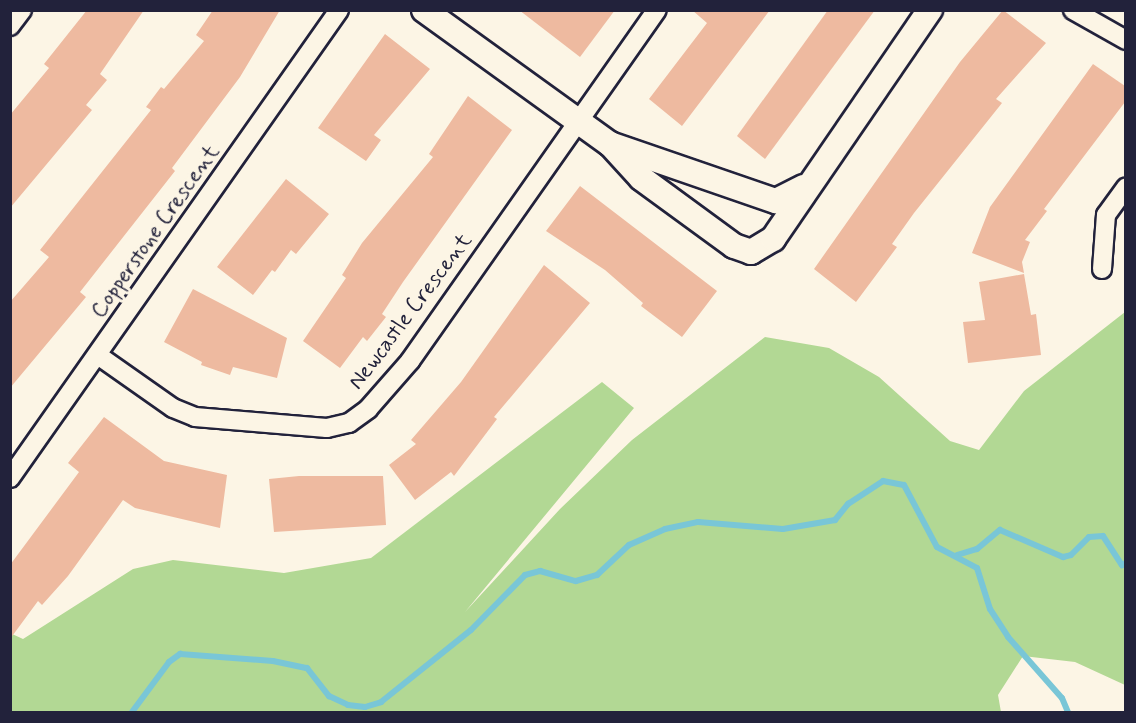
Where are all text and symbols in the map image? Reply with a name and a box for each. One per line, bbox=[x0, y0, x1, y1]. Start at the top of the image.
street label: Copperstone Crescent bbox=[88, 143, 224, 321]
street label: Newcastle Crescent bbox=[346, 232, 476, 392]

